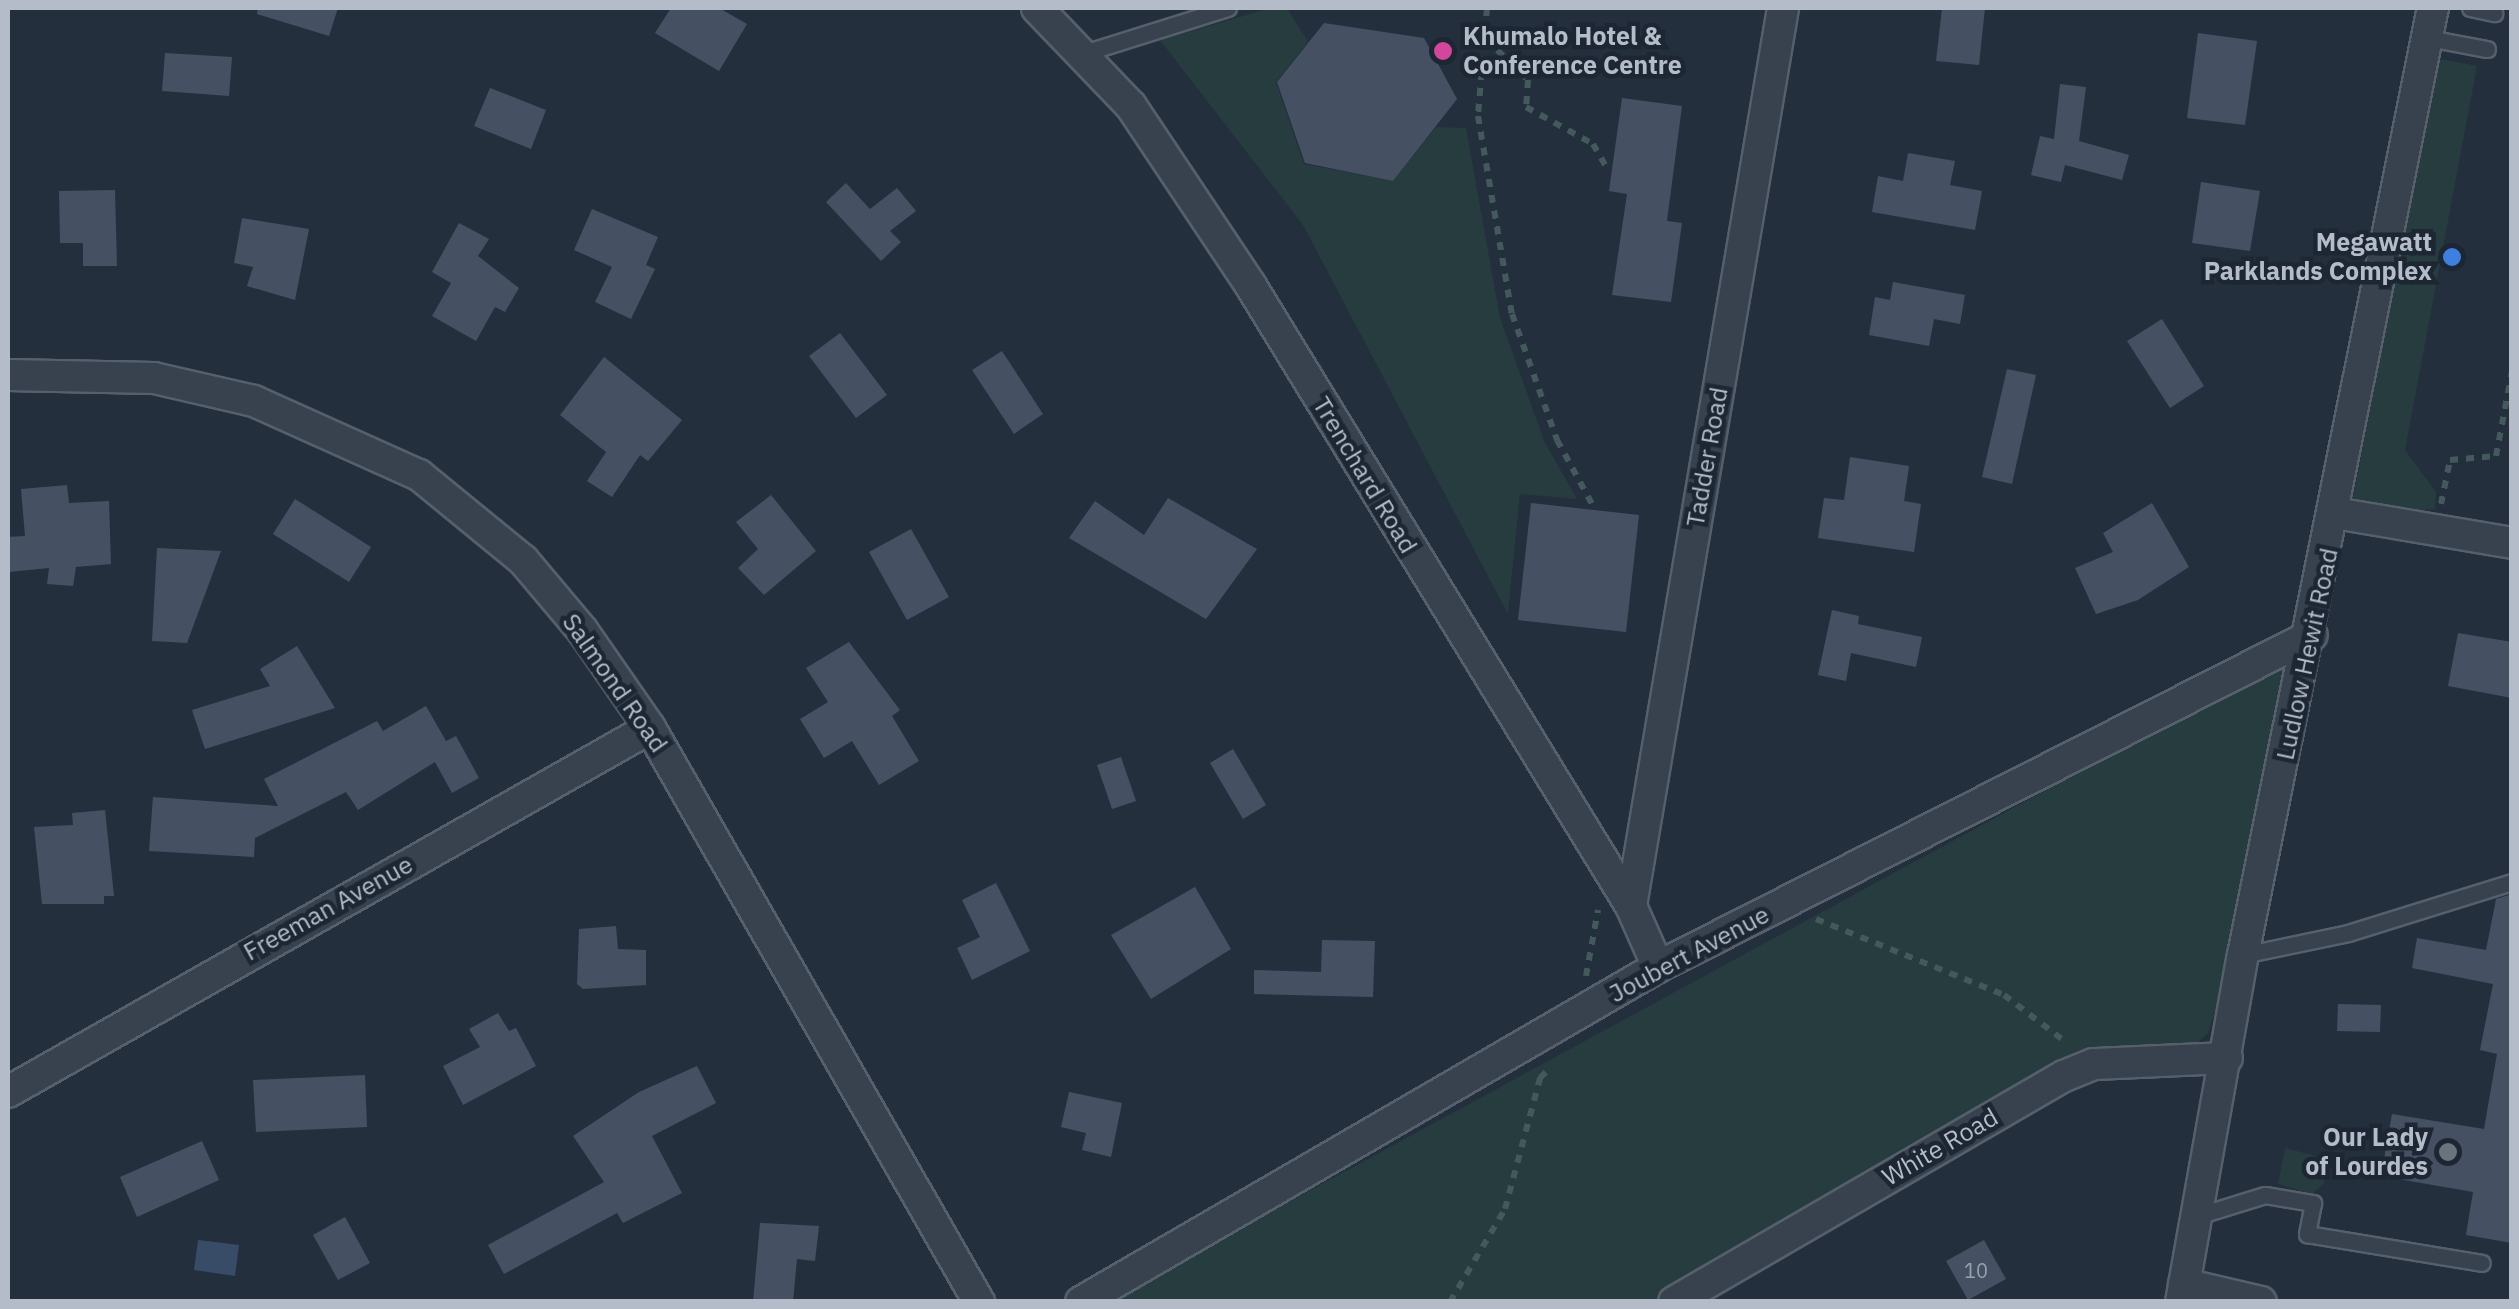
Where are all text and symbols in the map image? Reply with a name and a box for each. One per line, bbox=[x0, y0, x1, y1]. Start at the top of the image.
place label: Khumalo Hotel & Conference Centre bbox=[1463, 22, 1682, 81]
marker: Khumalo Hotel & Conference Centre bbox=[1432, 40, 1454, 62]
place label: Megawatt Parklands Complex bbox=[2204, 228, 2432, 287]
marker: Megawatt Parklands Complex bbox=[2441, 246, 2463, 268]
street label: Tadder Road bbox=[1680, 385, 1734, 529]
street label: Trenchard Road bbox=[1307, 391, 1423, 559]
street label: Ludlow Hewit Road bbox=[2270, 545, 2344, 763]
street label: Salmond Road bbox=[556, 608, 674, 758]
street label: Freeman Avenue bbox=[238, 849, 418, 967]
street label: Joubert Avenue bbox=[1604, 899, 1774, 1009]
street label: White Road bbox=[1877, 1102, 2003, 1192]
place label: Our Lady of Lourdes bbox=[2305, 1123, 2428, 1182]
marker: Our Lady of Lourdes bbox=[2437, 1141, 2459, 1163]
house number: 10 bbox=[1964, 1258, 1988, 1282]

